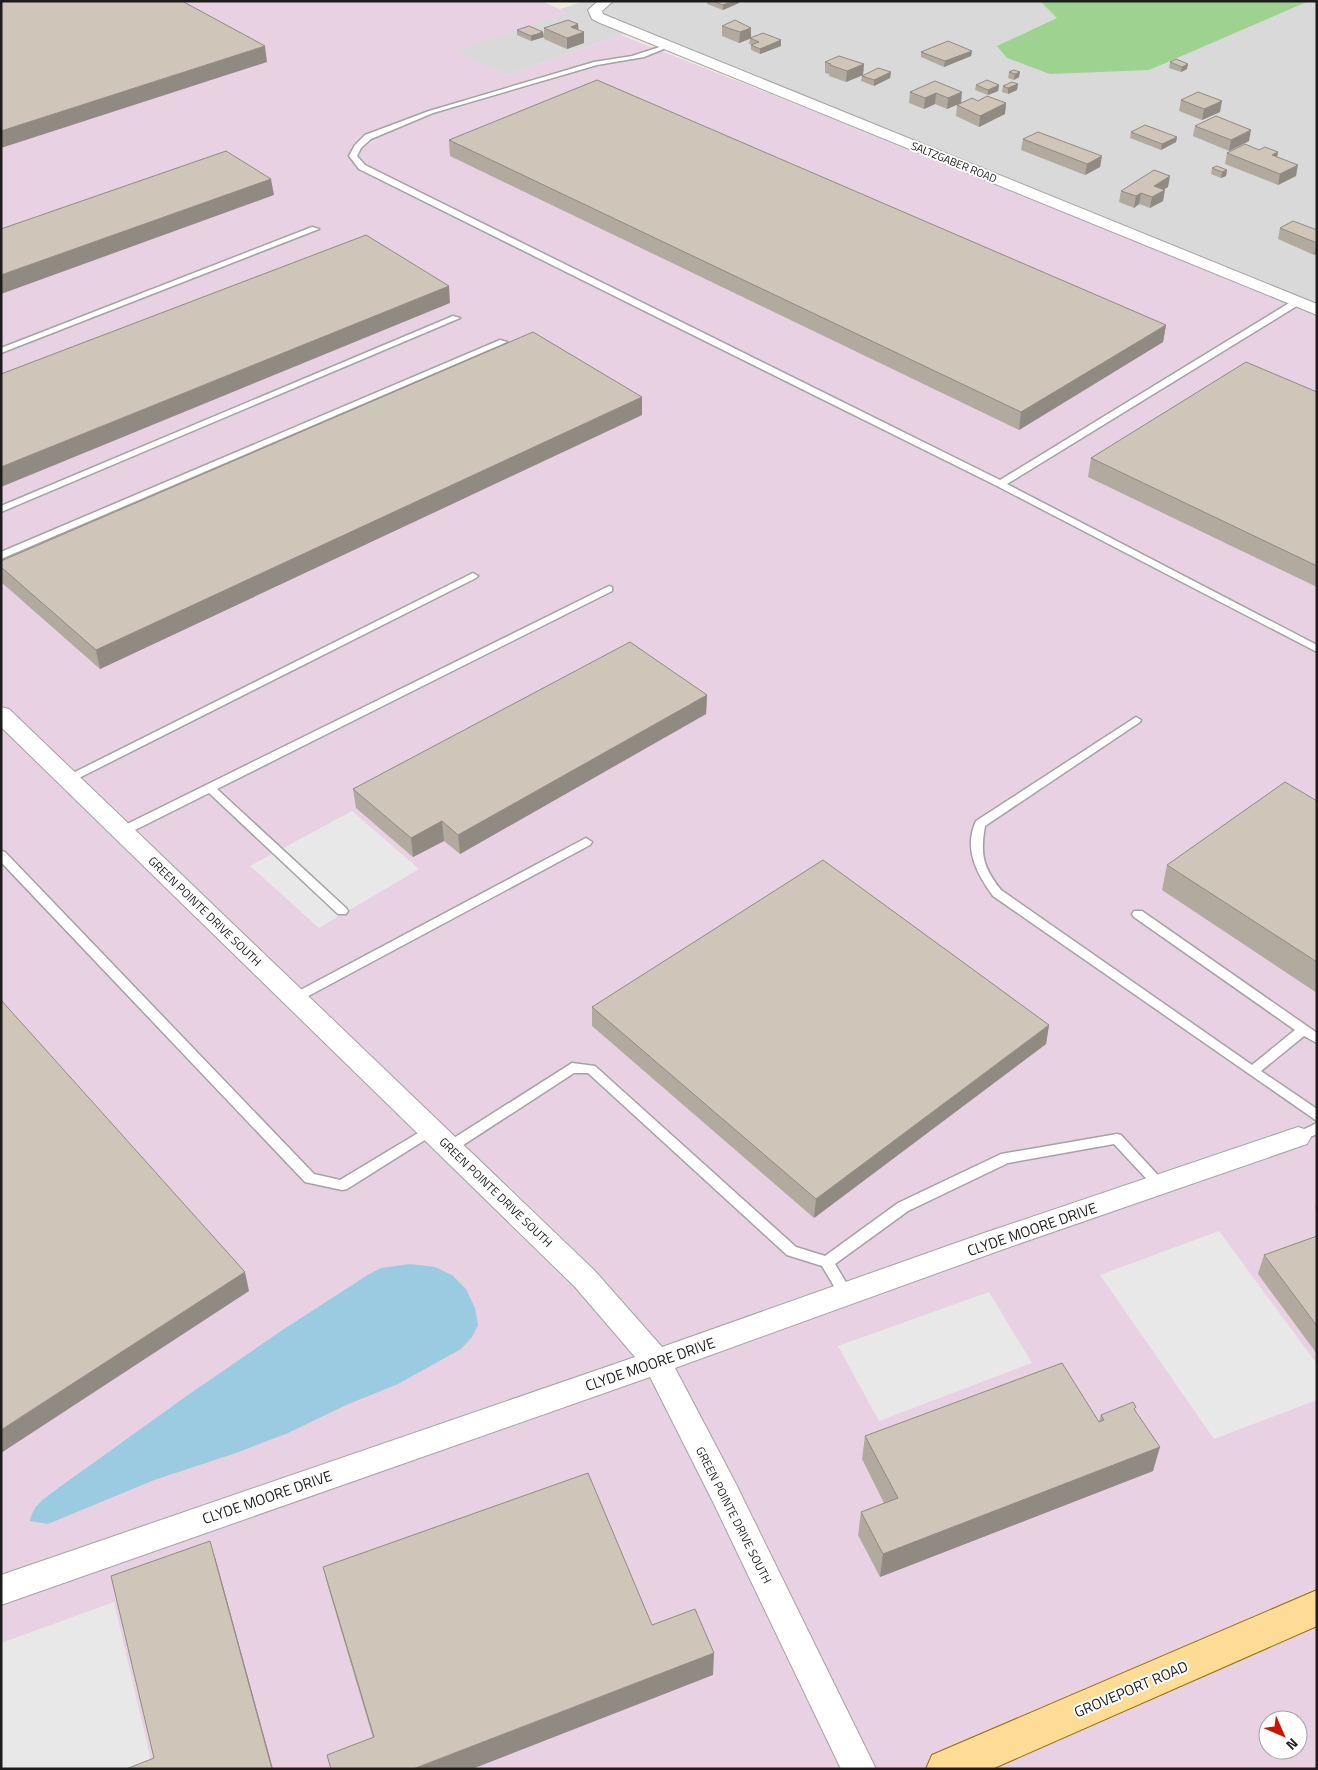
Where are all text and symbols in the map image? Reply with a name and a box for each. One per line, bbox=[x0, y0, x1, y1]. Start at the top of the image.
street label: SALTZGABER ROAD bbox=[909, 137, 999, 187]
street label: GREEN POINTE DRIVE SOUTH bbox=[144, 852, 266, 970]
street label: GREEN POINTE DRIVE SOUTH bbox=[435, 1133, 557, 1251]
street label: CLYDE MOORE DRIVE bbox=[964, 1196, 1100, 1262]
street label: CLYDE MOORE DRIVE bbox=[582, 1331, 718, 1397]
street label: GREEN POINTE DRIVE SOUTH bbox=[691, 1443, 777, 1587]
street label: CLYDE MOORE DRIVE bbox=[199, 1464, 335, 1530]
street label: GROVEPORT ROAD bbox=[1070, 1655, 1192, 1723]
north arrow bbox=[1258, 1710, 1308, 1760]
text: N bbox=[1282, 1734, 1303, 1755]

